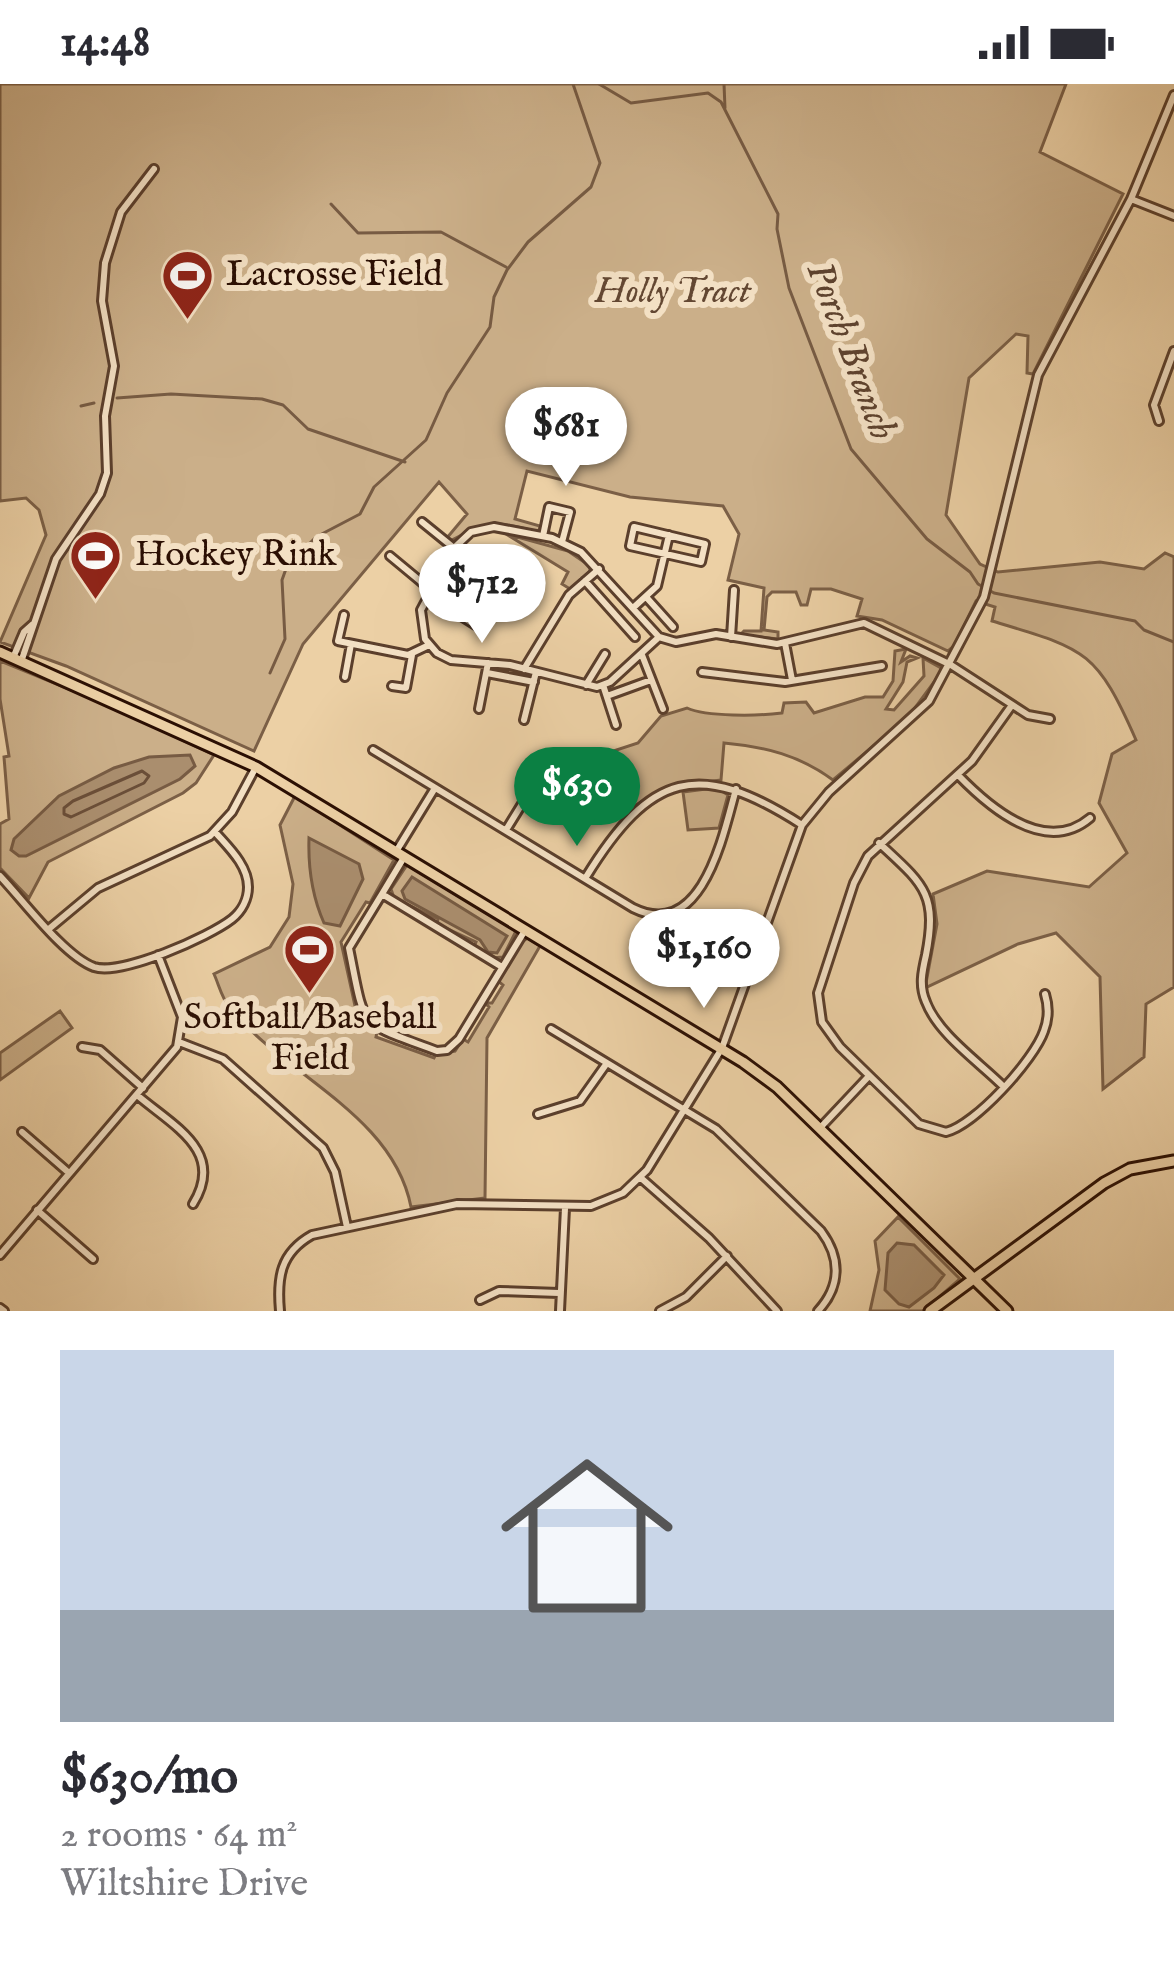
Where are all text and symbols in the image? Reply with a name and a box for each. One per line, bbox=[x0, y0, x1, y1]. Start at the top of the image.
text: 14:48 bbox=[60, 14, 150, 71]
sports icon: Lacrosse Field bbox=[159, 247, 215, 321]
place label: Lacrosse Field bbox=[226, 252, 443, 298]
water label: Porch Branch bbox=[794, 255, 906, 447]
park label: Holly Tract bbox=[594, 269, 752, 315]
pin: $681 bbox=[495, 387, 637, 489]
text: $681 bbox=[532, 401, 600, 450]
sports icon: Hockey Rink bbox=[68, 527, 124, 601]
place label: Hockey Rink bbox=[135, 532, 337, 578]
pin: $712 bbox=[411, 544, 553, 646]
text: $712 bbox=[446, 558, 518, 607]
pin: $630 bbox=[506, 747, 648, 849]
text: $630 bbox=[541, 761, 613, 810]
pin: $1,160 bbox=[606, 909, 802, 1011]
sports icon: Softball/Baseball Field bbox=[282, 922, 338, 996]
text: $1,160 bbox=[656, 923, 752, 972]
place label: Softball/Baseball Field bbox=[183, 995, 437, 1082]
icon: home bbox=[479, 1428, 695, 1644]
text: $630/mo bbox=[60, 1746, 238, 1811]
text: 2 rooms · 64 m² bbox=[60, 1811, 298, 1860]
text: Wiltshire Drive bbox=[60, 1860, 308, 1909]

